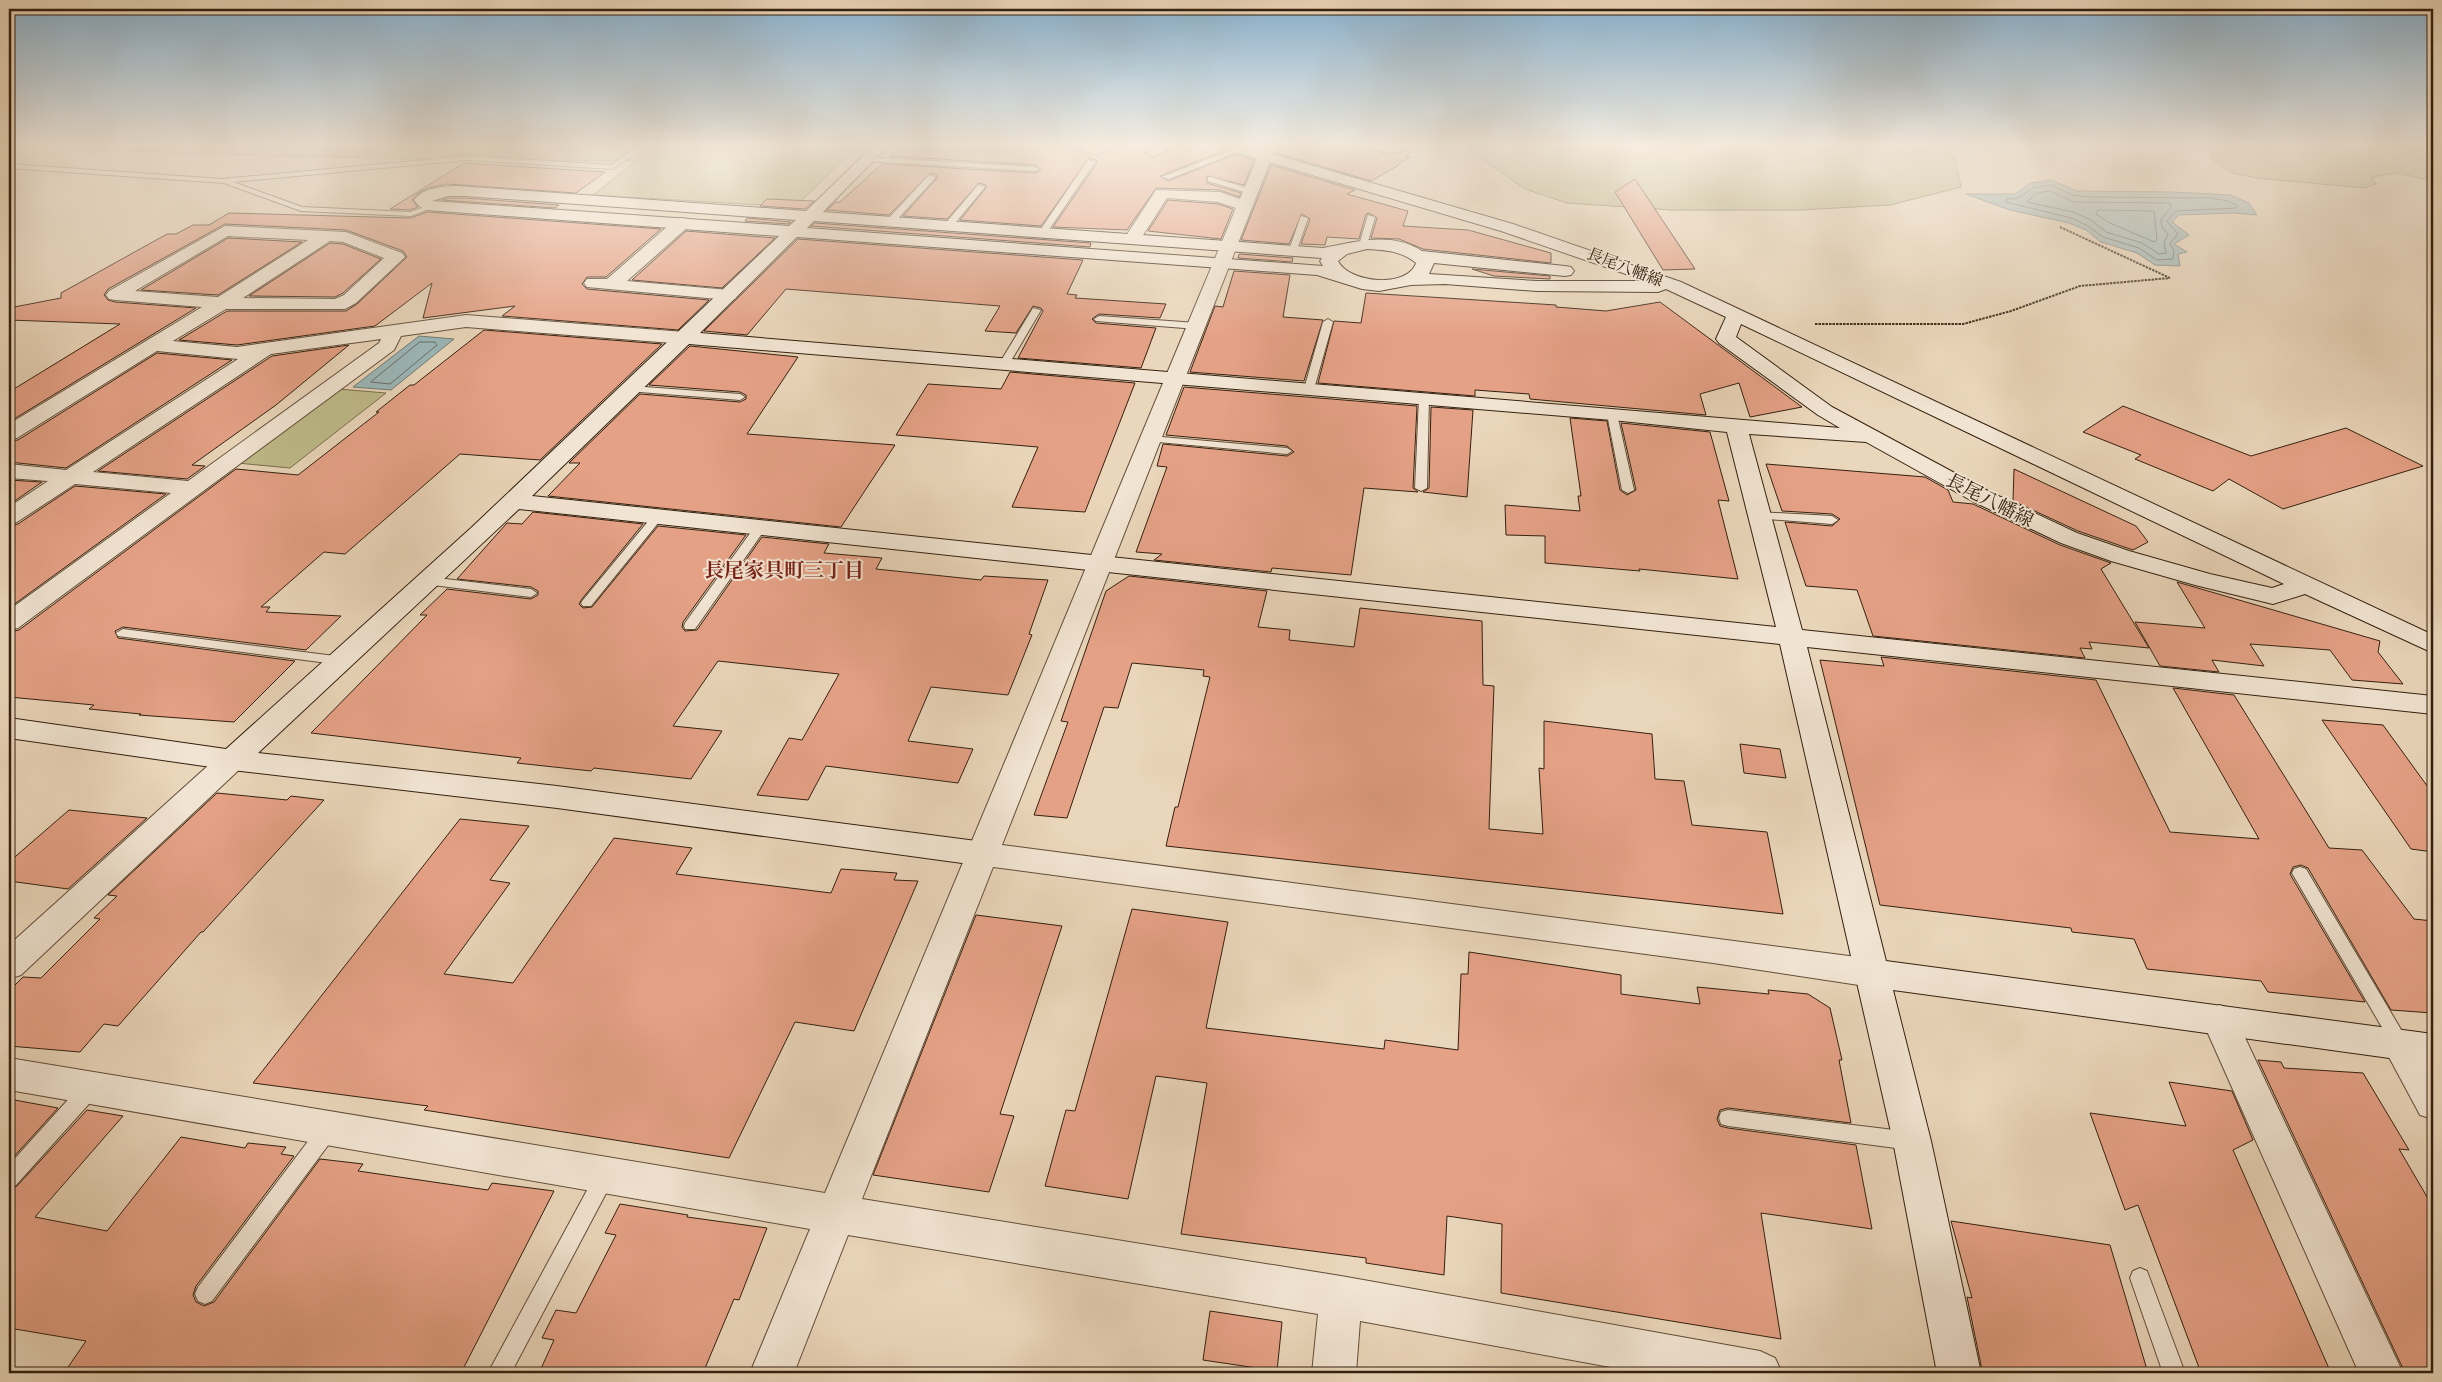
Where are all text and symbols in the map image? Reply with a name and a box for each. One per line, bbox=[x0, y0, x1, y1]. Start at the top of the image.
street label: 長尾八幡線 bbox=[1584, 243, 1666, 291]
street label: 長尾八幡線 bbox=[1942, 467, 2038, 533]
district label: 長尾家具町三丁目 bbox=[704, 557, 864, 583]

